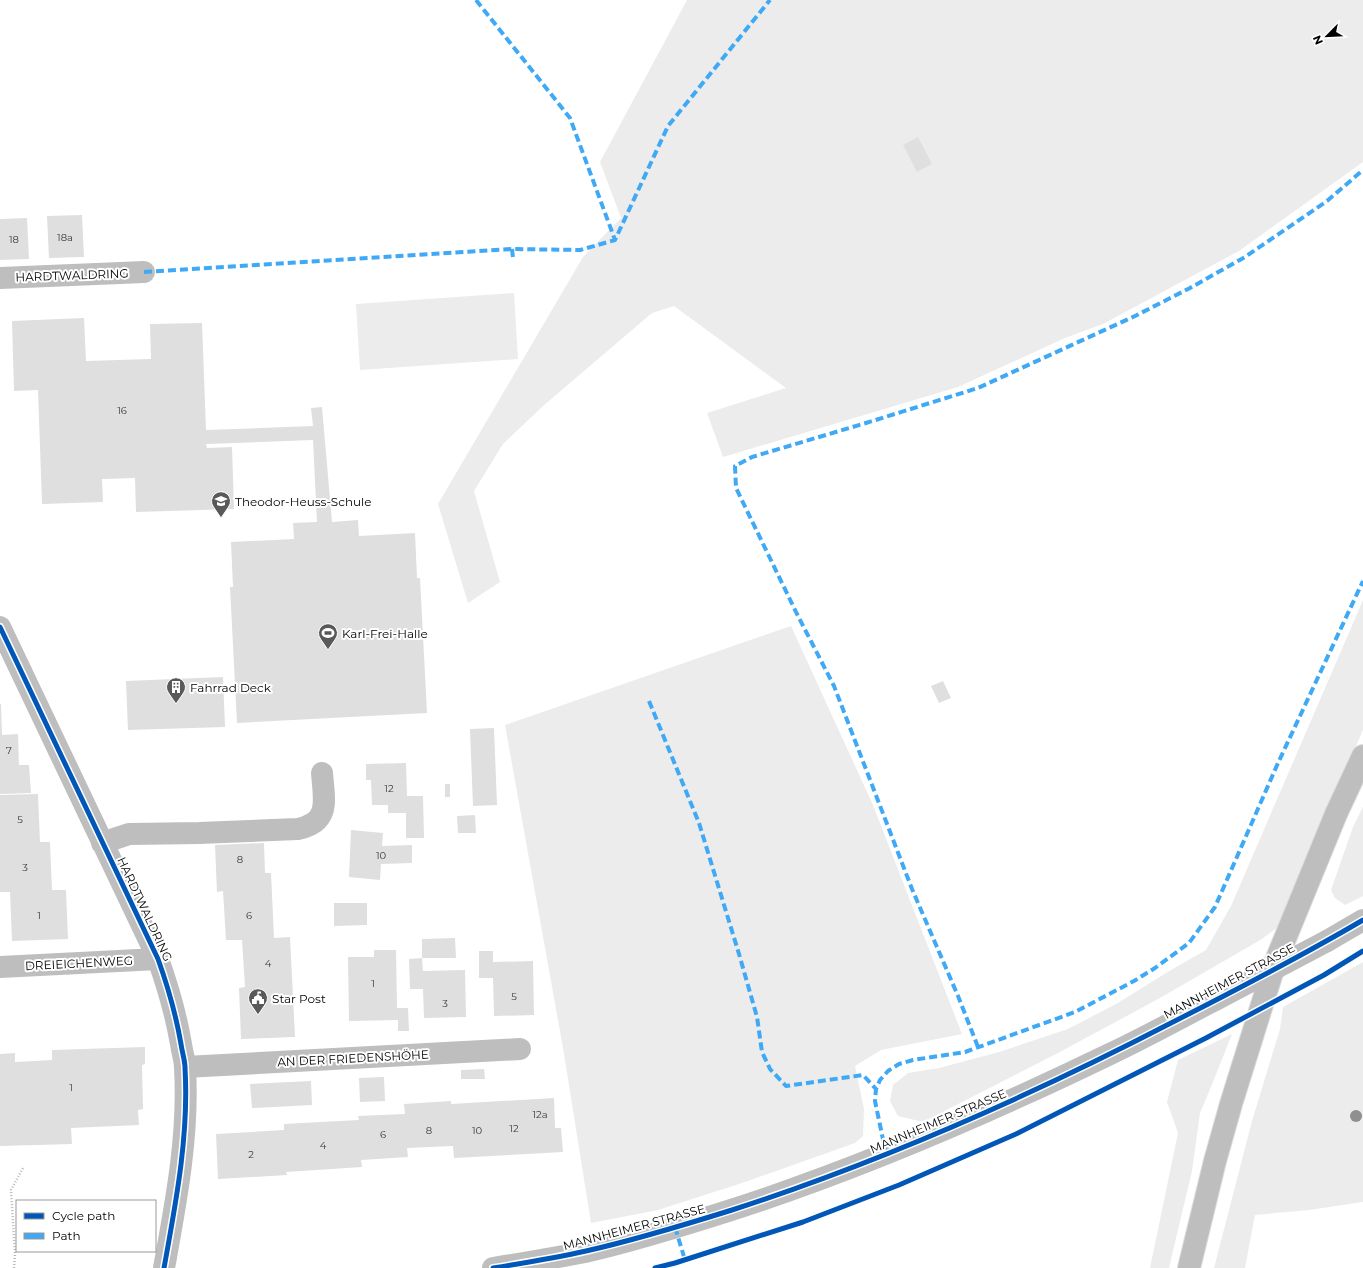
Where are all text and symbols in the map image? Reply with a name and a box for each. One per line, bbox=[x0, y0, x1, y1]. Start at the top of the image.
north arrow bbox=[1307, 16, 1347, 56]
text: N bbox=[1310, 33, 1326, 47]
house number: 18a bbox=[57, 231, 73, 244]
house number: 18 bbox=[9, 233, 19, 246]
street label: HARDTWALDRING bbox=[15, 266, 129, 284]
house number: 16 bbox=[117, 404, 127, 417]
school or university icon: Theodor-Heuss-Schule bbox=[210, 490, 232, 518]
place label: Theodor-Heuss-Schule bbox=[235, 494, 372, 509]
sports icon: Karl-Frei-Halle bbox=[317, 622, 339, 650]
place label: Karl-Frei-Halle bbox=[342, 626, 428, 641]
building icon: Fahrrad Deck bbox=[165, 676, 187, 704]
place label: Fahrrad Deck bbox=[190, 680, 272, 695]
house number: 7 bbox=[6, 744, 12, 757]
house number: 12 bbox=[384, 782, 394, 795]
house number: 5 bbox=[17, 813, 23, 826]
house number: 10 bbox=[376, 849, 386, 862]
house number: 8 bbox=[237, 853, 243, 866]
street label: HARDTWALDRING bbox=[114, 854, 176, 964]
house number: 3 bbox=[22, 861, 28, 874]
house number: 1 bbox=[37, 909, 41, 922]
house number: 6 bbox=[246, 909, 252, 922]
street label: MANNHEIMER STRASSE bbox=[1161, 940, 1297, 1022]
street label: DREIEICHENWEG bbox=[25, 953, 133, 973]
house number: 4 bbox=[265, 957, 272, 970]
house number: 1 bbox=[371, 977, 375, 990]
public building icon: Star Post bbox=[247, 987, 269, 1015]
house number: 5 bbox=[511, 990, 517, 1003]
place label: Star Post bbox=[272, 991, 326, 1006]
house number: 3 bbox=[442, 997, 448, 1010]
street label: AN DER FRIEDENSHÖHE bbox=[277, 1047, 429, 1069]
house number: 1 bbox=[69, 1081, 73, 1094]
street label: MANNHEIMER STRASSE bbox=[868, 1085, 1008, 1157]
house number: 12a bbox=[532, 1108, 548, 1121]
house number: 12 bbox=[509, 1122, 519, 1135]
house number: 8 bbox=[426, 1124, 432, 1137]
house number: 10 bbox=[472, 1124, 482, 1137]
house number: 6 bbox=[380, 1128, 386, 1141]
house number: 4 bbox=[320, 1139, 327, 1152]
house number: 2 bbox=[248, 1148, 254, 1161]
legend bbox=[16, 1200, 156, 1252]
street label: MANNHEIMER STRASSE bbox=[561, 1201, 707, 1253]
text: Cycle path bbox=[52, 1208, 115, 1223]
text: Path bbox=[52, 1228, 81, 1243]

